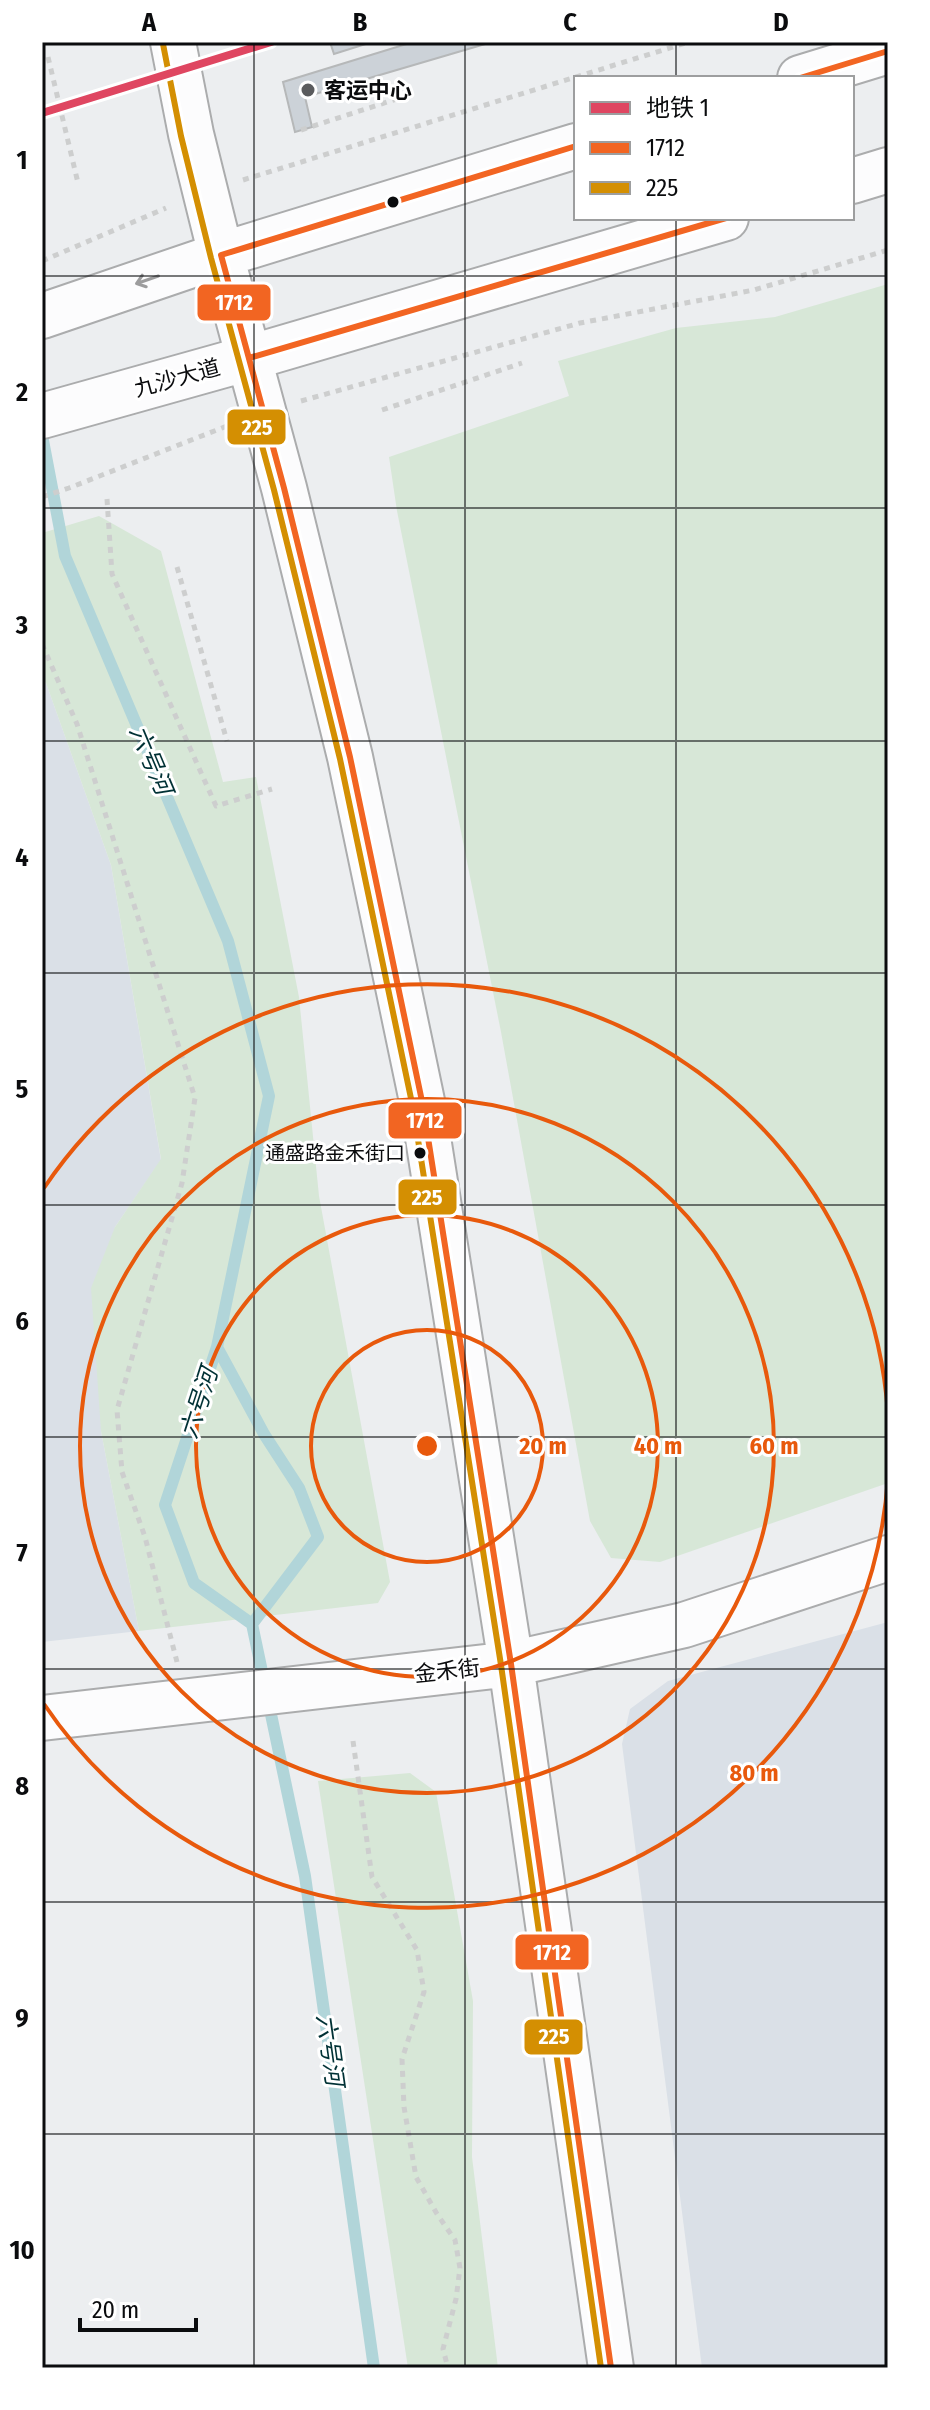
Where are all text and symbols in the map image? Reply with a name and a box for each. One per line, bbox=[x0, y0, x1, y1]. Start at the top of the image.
text: A bbox=[141, 7, 157, 38]
text: B bbox=[353, 7, 368, 38]
text: C bbox=[563, 7, 577, 38]
text: D bbox=[773, 7, 789, 38]
legend bbox=[574, 76, 854, 220]
place label: 客运中心 bbox=[324, 77, 412, 104]
marker: 客运中心 bbox=[299, 81, 317, 99]
text: 地铁 1 bbox=[646, 94, 709, 122]
text: 1712 bbox=[646, 134, 685, 162]
text: 1 bbox=[17, 145, 28, 176]
text: 225 bbox=[646, 174, 678, 202]
unlabelled marker bbox=[385, 194, 401, 210]
one-way arrow bbox=[134, 274, 159, 289]
line badge: 1712 bbox=[196, 283, 272, 322]
text: 1712 bbox=[215, 289, 253, 316]
street label: 九沙大道 bbox=[131, 354, 223, 402]
text: 2 bbox=[15, 377, 28, 408]
line badge: 225 bbox=[226, 408, 287, 446]
text: 225 bbox=[240, 414, 273, 441]
text: 3 bbox=[15, 610, 28, 641]
water label: 六号河 bbox=[124, 721, 180, 802]
text: 4 bbox=[15, 842, 29, 873]
text: 5 bbox=[16, 1074, 29, 1105]
line badge: 1712 bbox=[387, 1101, 463, 1140]
text: 1712 bbox=[406, 1107, 444, 1134]
place label: 通盛路金禾街口 bbox=[265, 1141, 405, 1165]
marker: 通盛路金禾街口 bbox=[412, 1145, 428, 1161]
line badge: 225 bbox=[397, 1178, 458, 1216]
text: 225 bbox=[410, 1184, 443, 1211]
text: 6 bbox=[15, 1306, 29, 1337]
water label: 六号河 bbox=[175, 1361, 225, 1442]
centre of rings bbox=[413, 1432, 441, 1460]
text: 20 m bbox=[518, 1432, 567, 1460]
text: 40 m bbox=[634, 1432, 682, 1460]
text: 60 m bbox=[750, 1432, 798, 1460]
text: 7 bbox=[16, 1538, 28, 1569]
street label: 金禾街 bbox=[413, 1654, 481, 1688]
text: 80 m bbox=[729, 1759, 779, 1787]
text: 8 bbox=[15, 1771, 29, 1802]
line badge: 1712 bbox=[514, 1933, 590, 1971]
text: 1712 bbox=[533, 1939, 571, 1966]
text: 9 bbox=[15, 2003, 29, 2034]
water label: 六号河 bbox=[311, 2012, 349, 2092]
line badge: 225 bbox=[523, 2018, 584, 2056]
text: 225 bbox=[537, 2023, 570, 2050]
text: 10 bbox=[9, 2235, 35, 2266]
scale bar bbox=[80, 2282, 196, 2332]
text: 20 m bbox=[92, 2296, 139, 2324]

